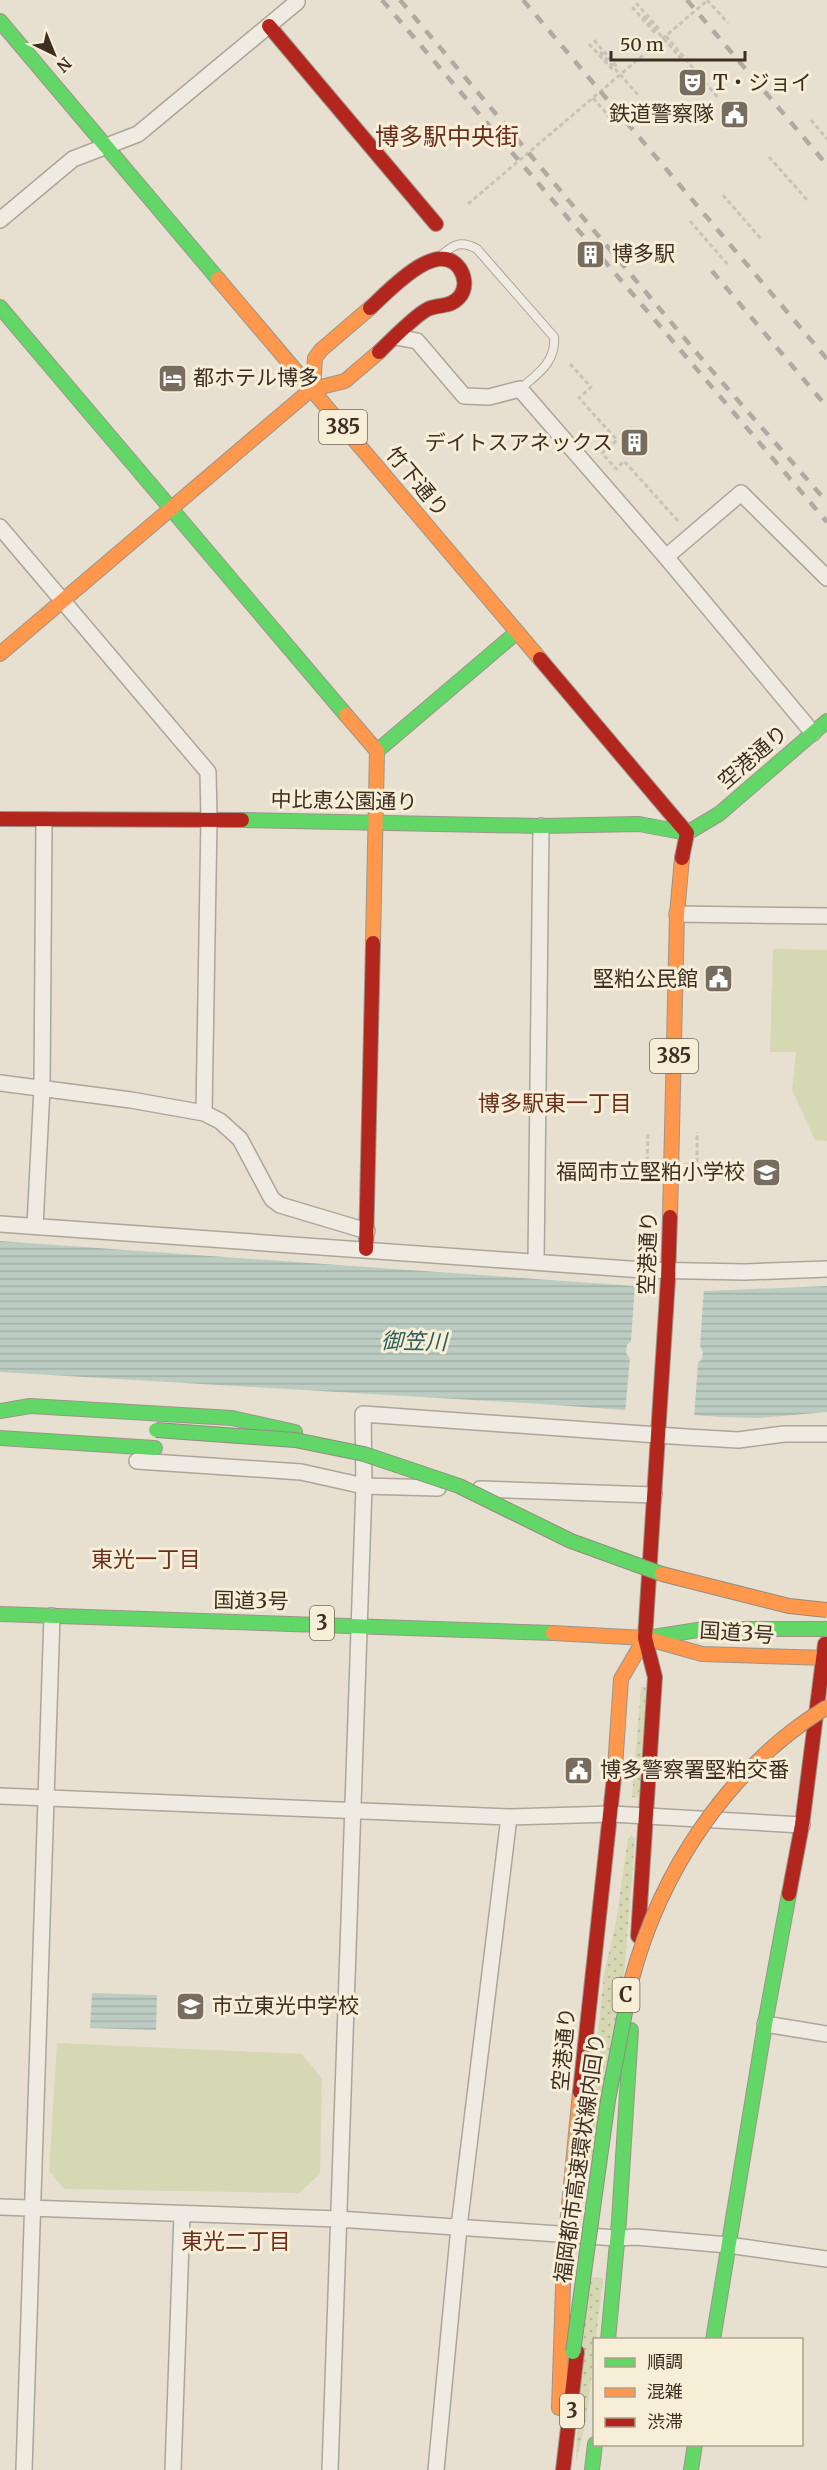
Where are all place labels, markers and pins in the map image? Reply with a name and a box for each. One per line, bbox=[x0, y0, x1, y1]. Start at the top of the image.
theatre icon: T・ジョイ bbox=[676, 67, 708, 99]
place label: T・ジョイ bbox=[713, 69, 812, 96]
public building icon: 鉄道警察隊 bbox=[719, 98, 751, 130]
place label: 鉄道警察隊 bbox=[609, 100, 714, 127]
building icon: 博多駅 bbox=[575, 238, 607, 270]
place label: 博多駅 bbox=[612, 240, 675, 267]
hotel icon: 都ホテル博多 bbox=[156, 362, 188, 394]
place label: 都ホテル博多 bbox=[193, 364, 319, 391]
building icon: デイトスアネックス bbox=[618, 427, 650, 459]
place label: デイトスアネックス bbox=[425, 429, 613, 456]
public building icon: 堅粕公民館 bbox=[703, 963, 735, 995]
place label: 堅粕公民館 bbox=[593, 965, 698, 992]
school or university icon: 福岡市立堅粕小学校 bbox=[750, 1156, 782, 1188]
place label: 福岡市立堅粕小学校 bbox=[556, 1158, 745, 1185]
public building icon: 博多警察署堅粕交番 bbox=[563, 1754, 595, 1786]
place label: 博多警察署堅粕交番 bbox=[600, 1756, 789, 1783]
school or university icon: 市立東光中学校 bbox=[175, 1990, 207, 2022]
place label: 市立東光中学校 bbox=[212, 1992, 359, 2019]

